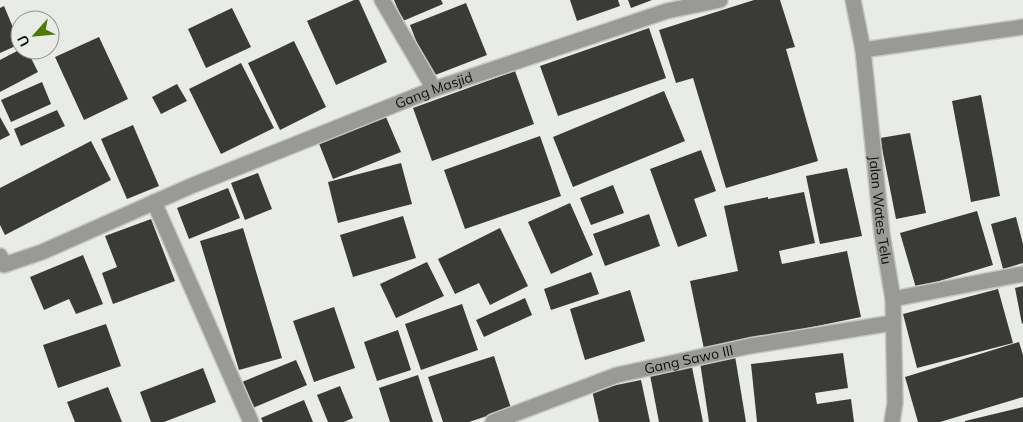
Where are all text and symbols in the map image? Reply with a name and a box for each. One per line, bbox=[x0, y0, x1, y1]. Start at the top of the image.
north arrow bbox=[10, 10, 60, 60]
text: U bbox=[13, 32, 34, 50]
street label: Gang Masjid bbox=[392, 68, 475, 113]
street label: Jalan Wates Telu bbox=[865, 155, 896, 266]
street label: Gang Sawo III bbox=[642, 341, 735, 378]

